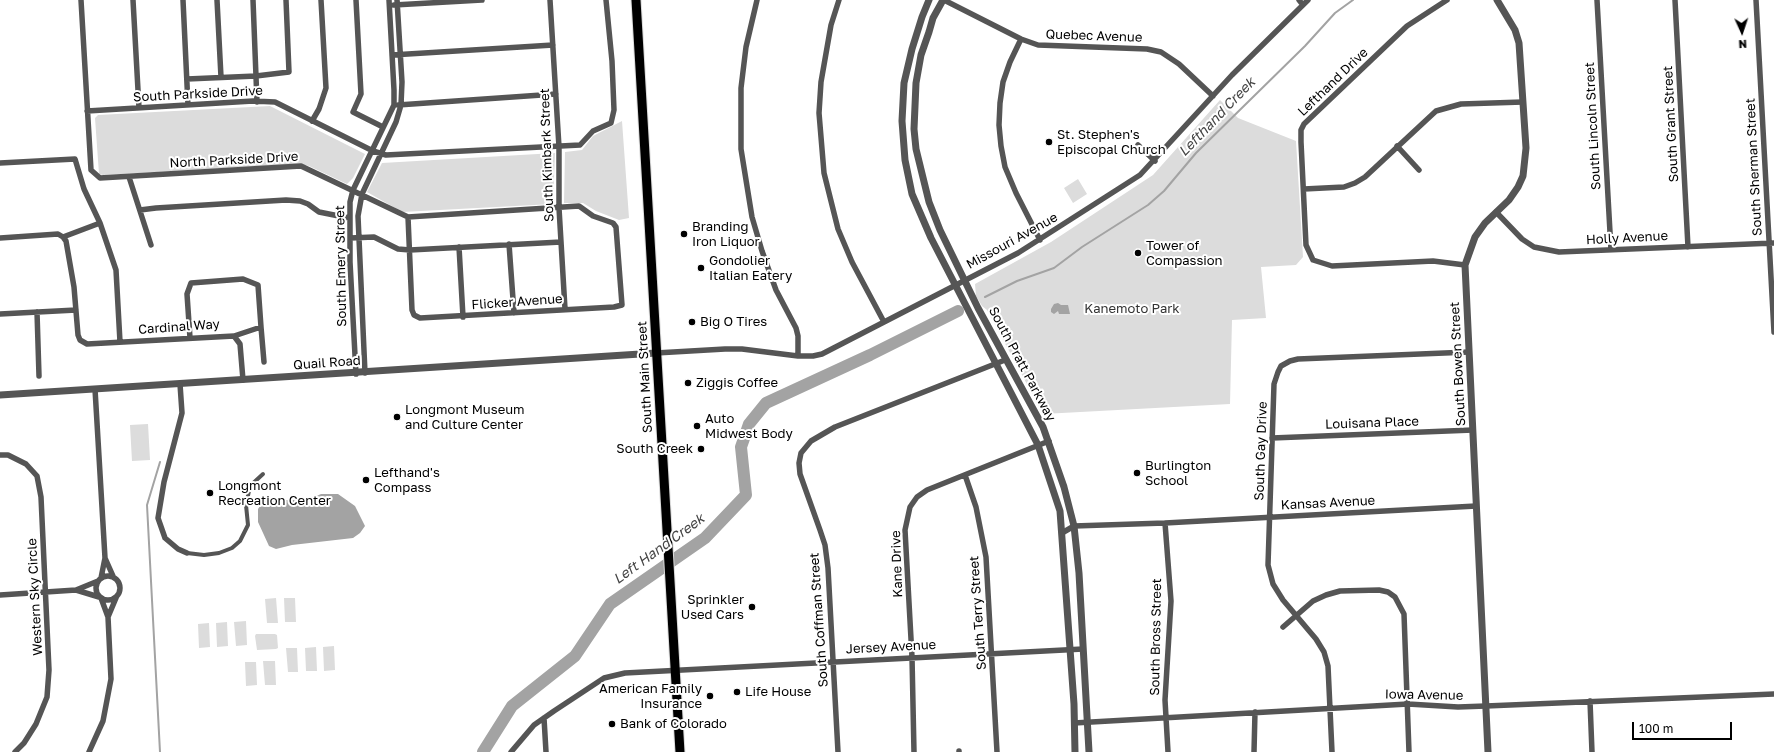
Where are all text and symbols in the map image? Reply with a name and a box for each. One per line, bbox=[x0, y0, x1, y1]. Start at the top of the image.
north arrow bbox=[1722, 12, 1762, 52]
street label: Quebec Avenue bbox=[1045, 27, 1143, 45]
text: N bbox=[1738, 38, 1747, 51]
street label: Lefthand Drive bbox=[1295, 45, 1371, 119]
street label: South Lincoln Street bbox=[1582, 62, 1604, 190]
street label: South Grant Street bbox=[1660, 65, 1682, 183]
water label: Lefthand Creek bbox=[1175, 74, 1259, 160]
street label: South Parkside Drive bbox=[133, 83, 263, 105]
street label: South Kimbark Street bbox=[537, 88, 557, 222]
street label: South Sherman Street bbox=[1743, 98, 1765, 236]
place label: St. Stephen's Episcopal Church bbox=[1057, 127, 1166, 158]
marker: St. Stephen's Episcopal Church bbox=[1044, 137, 1054, 147]
street label: North Parkside Drive bbox=[169, 149, 299, 171]
street label: South Emery Street bbox=[332, 205, 350, 327]
street label: Missouri Avenue bbox=[964, 210, 1060, 272]
place label: Branding Iron Liquor bbox=[692, 219, 760, 250]
street label: Holly Avenue bbox=[1586, 228, 1668, 248]
marker: Branding Iron Liquor bbox=[679, 229, 689, 239]
place label: Tower of Compassion bbox=[1146, 238, 1223, 269]
marker: Tower of Compassion bbox=[1133, 248, 1143, 258]
place label: Gondolier Italian Eatery bbox=[709, 253, 792, 284]
marker: Gondolier Italian Eatery bbox=[696, 263, 706, 273]
street label: Flicker Avenue bbox=[471, 291, 563, 313]
park label: Kanemoto Park bbox=[1084, 301, 1180, 317]
street label: South Bowen Street bbox=[1447, 301, 1469, 427]
street label: South Pratt Parkway bbox=[985, 304, 1059, 424]
place label: Big O Tires bbox=[700, 314, 767, 330]
street label: Cardinal Way bbox=[138, 316, 220, 338]
marker: Big O Tires bbox=[687, 317, 697, 327]
street label: South Main Street bbox=[634, 321, 656, 433]
street label: Quail Road bbox=[293, 353, 361, 373]
place label: Ziggis Coffee bbox=[696, 375, 778, 391]
marker: Ziggis Coffee bbox=[683, 378, 693, 388]
street label: South Gay Drive bbox=[1251, 401, 1271, 501]
place label: Longmont Museum and Culture Center bbox=[405, 402, 525, 433]
place label: Auto Midwest Body bbox=[705, 411, 793, 442]
marker: Longmont Museum and Culture Center bbox=[392, 412, 402, 422]
street label: Louisana Place bbox=[1325, 414, 1419, 432]
marker: Auto Midwest Body bbox=[692, 421, 702, 431]
place label: South Creek bbox=[616, 441, 693, 457]
marker: South Creek bbox=[696, 444, 706, 454]
place label: Burlington School bbox=[1145, 458, 1211, 489]
place label: Lefthand's Compass bbox=[374, 465, 440, 496]
marker: Burlington School bbox=[1132, 468, 1142, 478]
marker: Lefthand's Compass bbox=[361, 475, 371, 485]
place label: Longmont Recreation Center bbox=[218, 478, 331, 509]
marker: Longmont Recreation Center bbox=[205, 488, 215, 498]
street label: Kansas Avenue bbox=[1280, 493, 1376, 513]
water label: Left Hand Creek bbox=[610, 510, 708, 588]
street label: Kane Drive bbox=[888, 530, 906, 598]
street label: Western Sky Circle bbox=[24, 538, 46, 656]
street label: South Coffman Street bbox=[807, 552, 831, 688]
street label: South Terry Street bbox=[966, 555, 990, 671]
street label: South Bross Street bbox=[1147, 578, 1165, 696]
place label: Sprinkler Used Cars bbox=[681, 592, 744, 623]
marker: Sprinkler Used Cars bbox=[747, 602, 757, 612]
street label: Jersey Avenue bbox=[845, 637, 937, 657]
place label: American Family Insurance bbox=[599, 681, 702, 712]
place label: Life House bbox=[745, 684, 811, 700]
marker: Life House bbox=[732, 687, 742, 697]
street label: Iowa Avenue bbox=[1385, 687, 1463, 703]
marker: American Family Insurance bbox=[705, 691, 715, 701]
scale bar bbox=[1634, 714, 1734, 740]
place label: Bank of Colorado bbox=[620, 716, 727, 732]
marker: Bank of Colorado bbox=[607, 719, 617, 729]
text: 100 m bbox=[1639, 721, 1673, 736]

